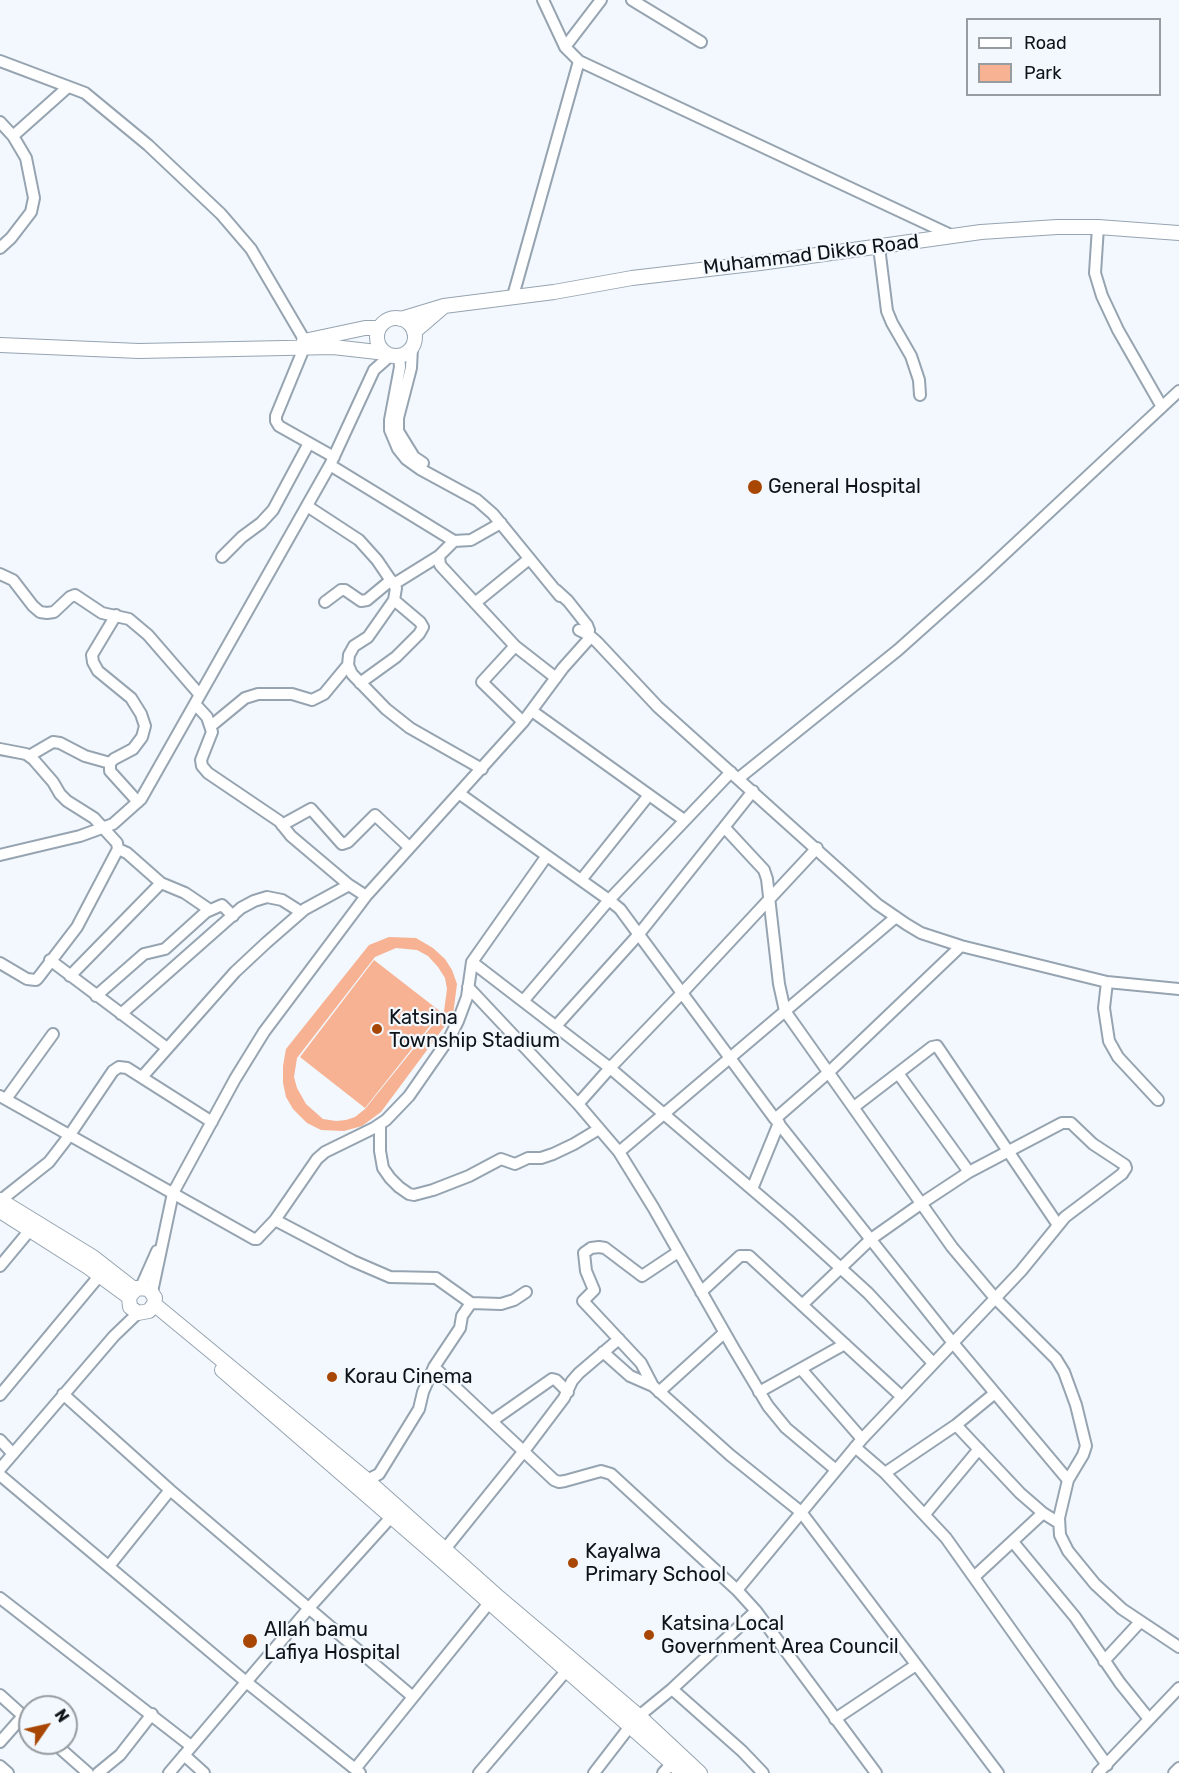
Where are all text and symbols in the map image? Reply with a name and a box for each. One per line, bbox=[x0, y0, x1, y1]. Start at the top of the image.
legend bbox=[966, 18, 1161, 96]
text: Road bbox=[1024, 32, 1067, 54]
text: Park bbox=[1024, 62, 1061, 84]
street label: Muhammad Dikko Road bbox=[702, 230, 920, 280]
place label: General Hospital bbox=[768, 475, 921, 499]
marker: General Hospital bbox=[746, 478, 764, 496]
place label: Katsina Township Stadium bbox=[389, 1006, 560, 1053]
marker: Katsina Township Stadium bbox=[370, 1022, 384, 1036]
place label: Korau Cinema bbox=[344, 1365, 473, 1389]
marker: Korau Cinema bbox=[325, 1370, 339, 1384]
place label: Kayalwa Primary School bbox=[585, 1540, 726, 1587]
marker: Kayalwa Primary School bbox=[566, 1556, 580, 1570]
place label: Katsina Local Government Area Council bbox=[661, 1612, 899, 1659]
place label: Allah bamu Lafiya Hospital bbox=[264, 1618, 400, 1665]
marker: Katsina Local Government Area Council bbox=[642, 1628, 656, 1642]
marker: Allah bamu Lafiya Hospital bbox=[241, 1632, 259, 1650]
north arrow bbox=[18, 1695, 78, 1755]
text: N bbox=[51, 1706, 73, 1726]

